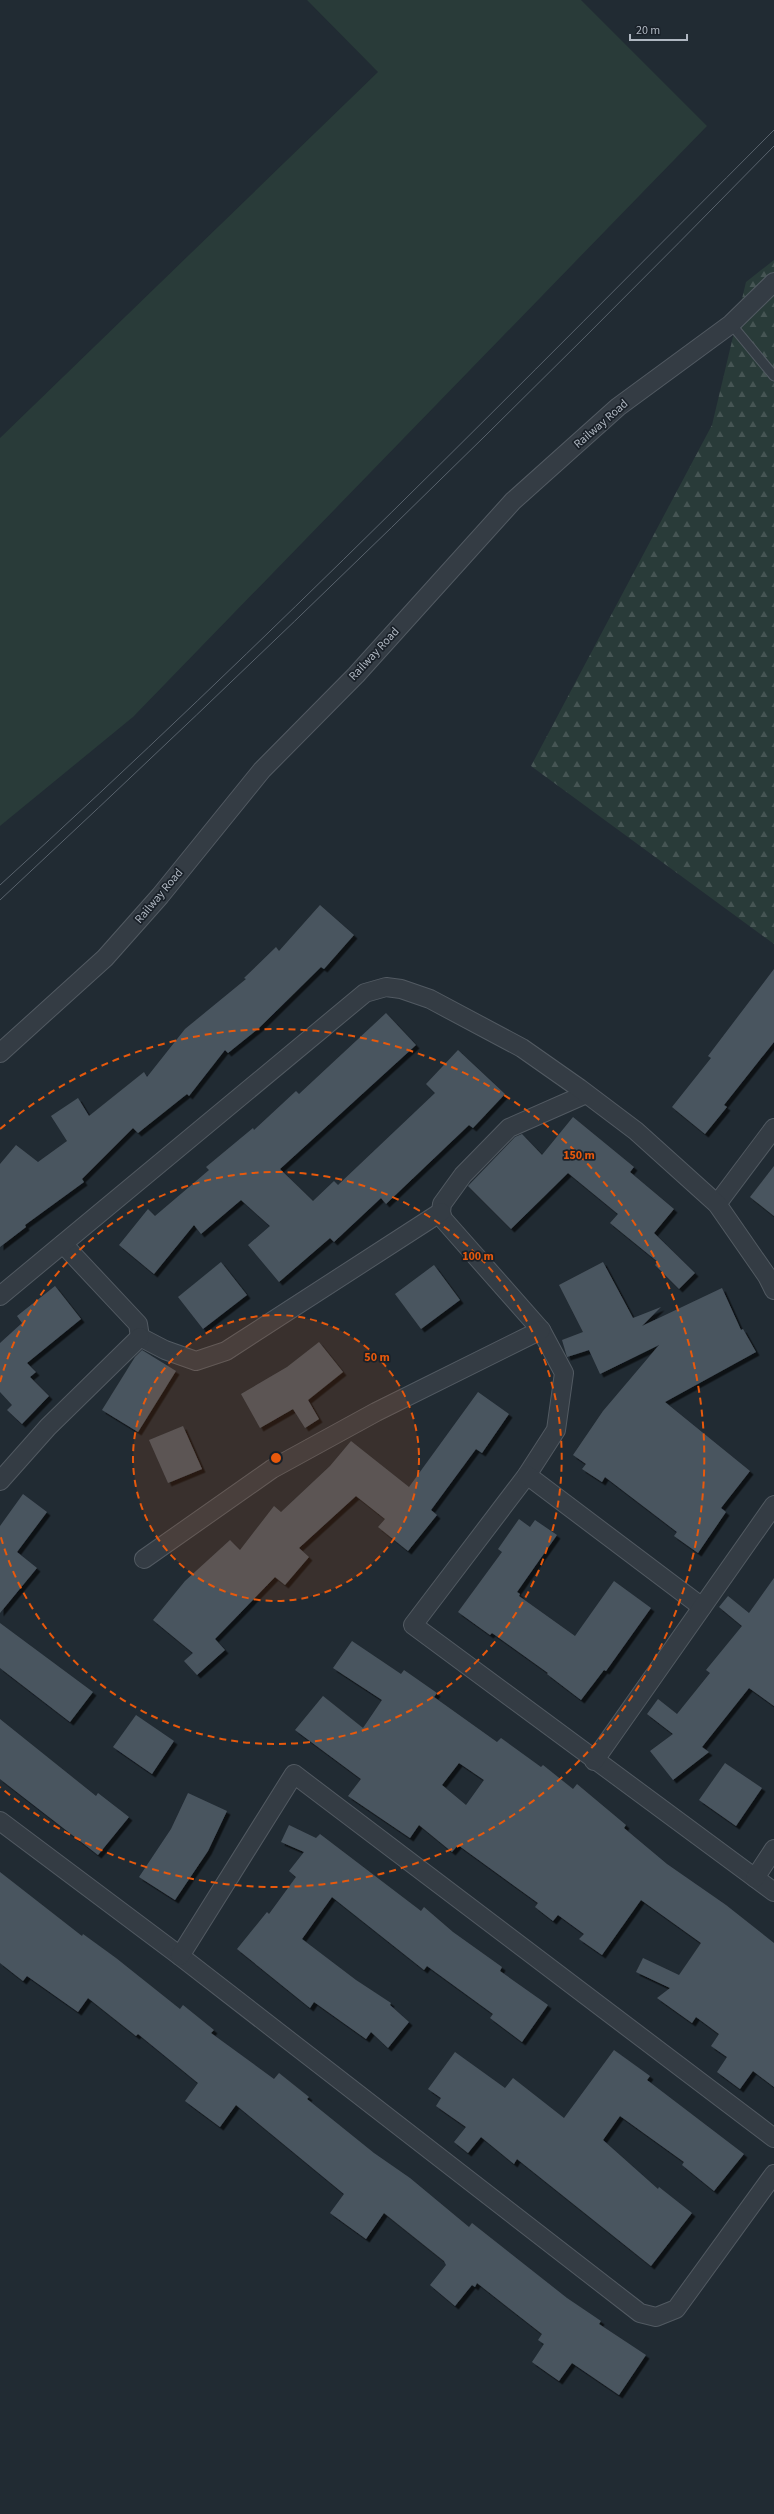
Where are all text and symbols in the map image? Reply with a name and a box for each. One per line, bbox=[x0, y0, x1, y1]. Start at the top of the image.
scale bar bbox=[630, 16, 687, 42]
text: 20 m bbox=[636, 22, 660, 39]
street label: Railway Road bbox=[570, 396, 632, 452]
street label: Railway Road bbox=[345, 624, 403, 684]
street label: Railway Road bbox=[131, 865, 187, 927]
text: 150 m bbox=[563, 1147, 595, 1164]
text: 100 m bbox=[462, 1248, 494, 1265]
text: 50 m bbox=[364, 1349, 390, 1366]
centre of rings bbox=[269, 1451, 283, 1465]

